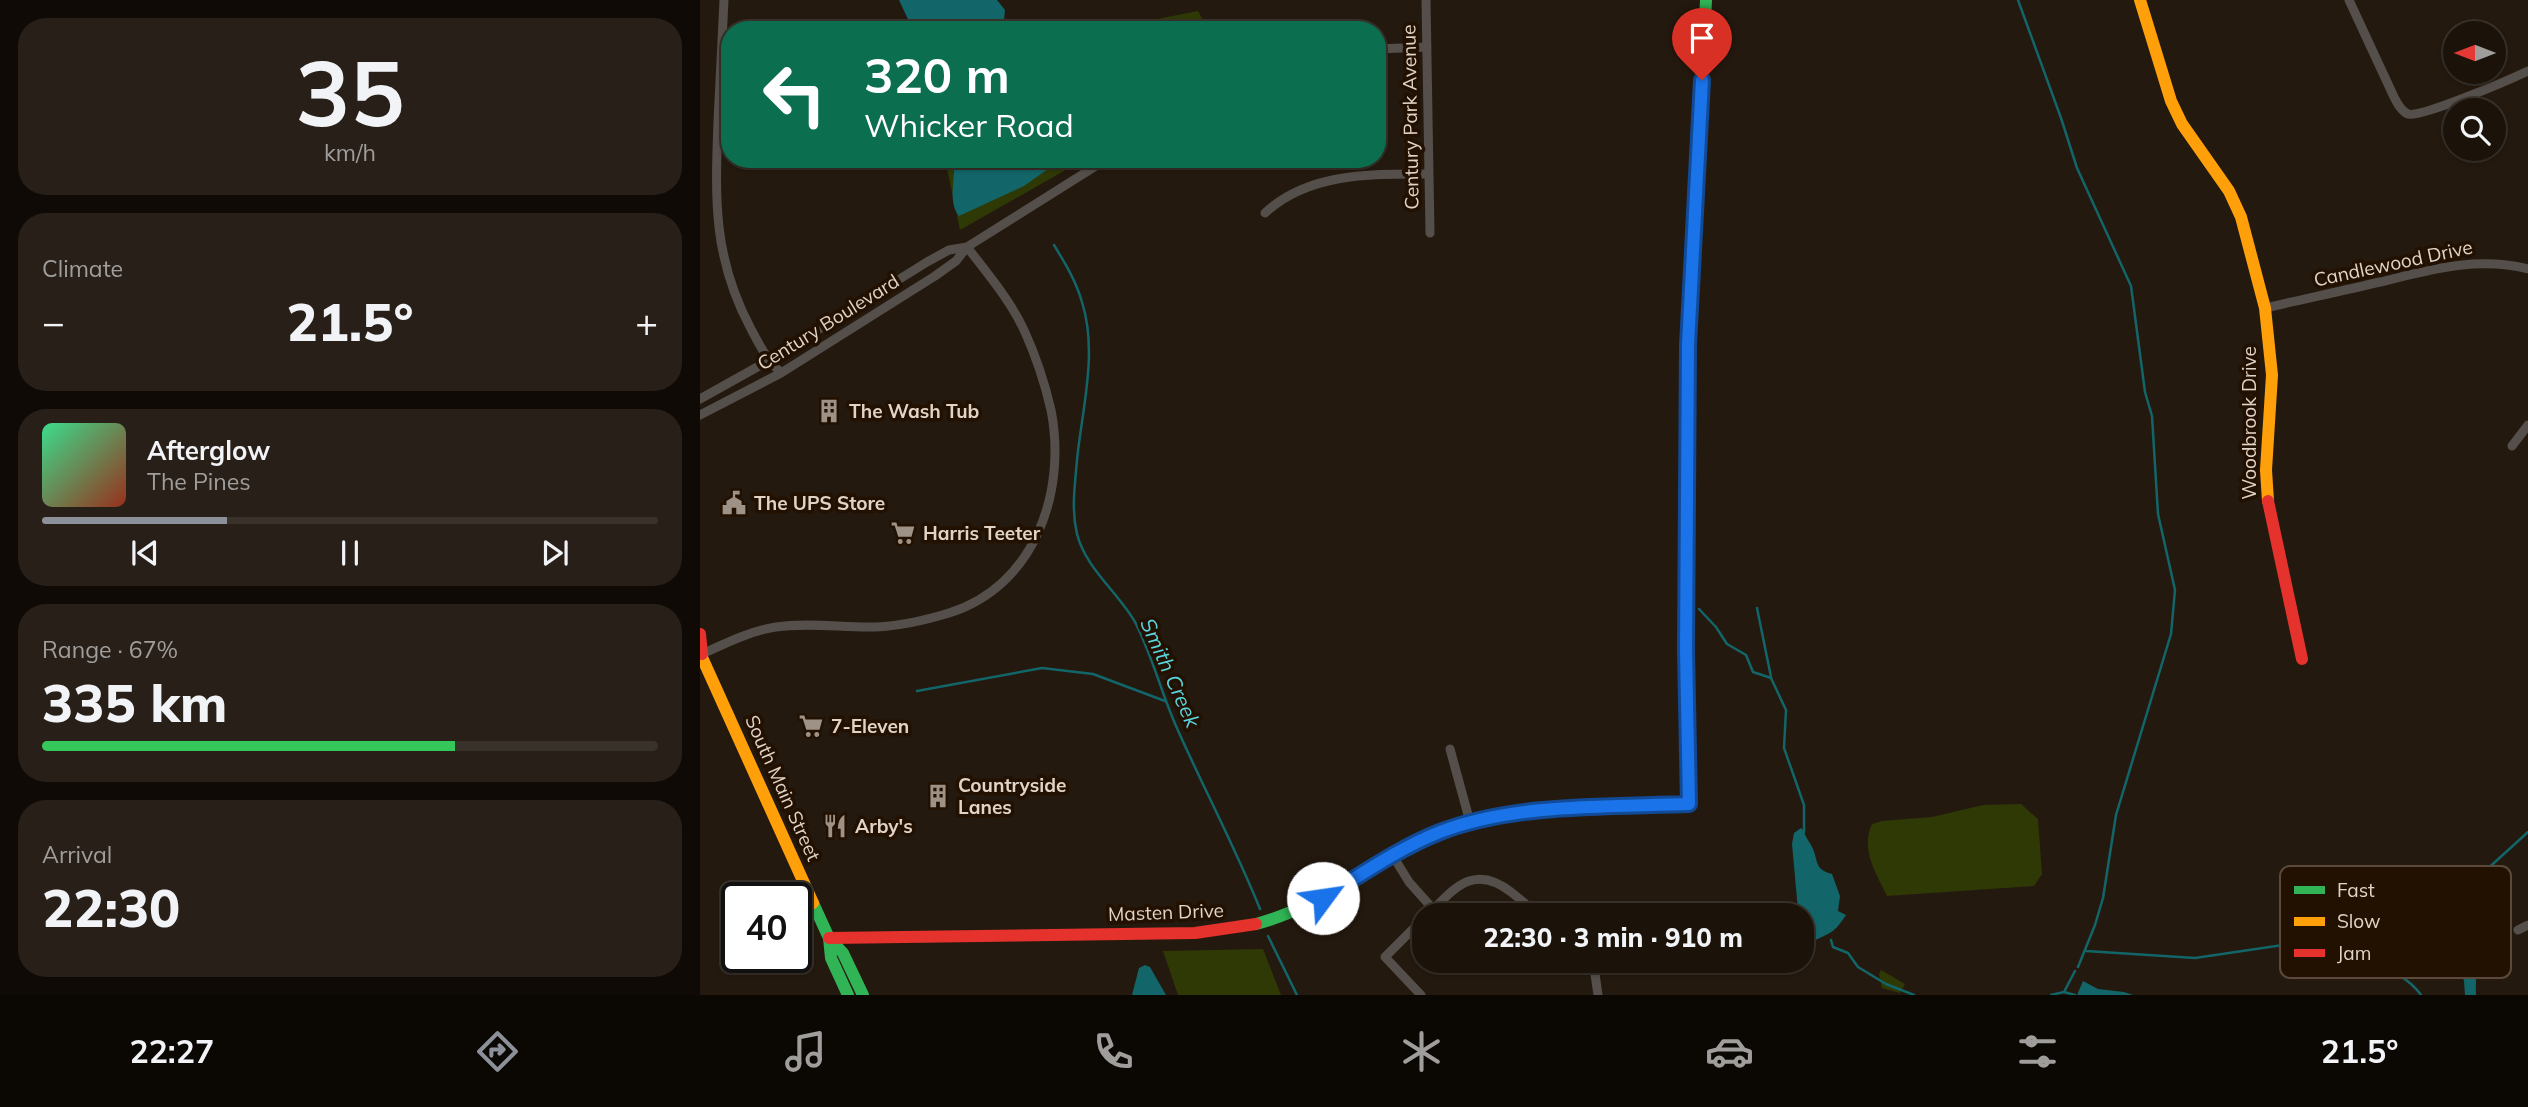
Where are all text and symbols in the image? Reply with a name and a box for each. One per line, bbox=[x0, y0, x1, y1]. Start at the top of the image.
pin bbox=[1672, 8, 1732, 80]
icon: arrive bbox=[1683, 19, 1721, 57]
north arrow bbox=[2443, 21, 2506, 84]
map controls bbox=[2443, 21, 2506, 161]
street label: Century Park Avenue bbox=[1396, 24, 1424, 210]
text: 35 bbox=[295, 35, 405, 149]
text: 320 m bbox=[864, 44, 1010, 105]
icon: left bbox=[749, 49, 840, 140]
button: search bbox=[2443, 98, 2506, 161]
text: Whicker Road bbox=[864, 105, 1074, 145]
text: km/h bbox=[324, 138, 376, 167]
street label: Candlewood Drive bbox=[2311, 234, 2475, 292]
text: Climate bbox=[42, 254, 123, 283]
street label: Century Boulevard bbox=[753, 269, 903, 375]
text: 21.5° bbox=[286, 289, 414, 354]
text: − bbox=[42, 298, 65, 346]
text: + bbox=[635, 298, 658, 346]
street label: Woodbrook Drive bbox=[2237, 346, 2261, 500]
building icon: The Wash Tub bbox=[815, 397, 843, 425]
place label: The Wash Tub bbox=[849, 399, 980, 423]
text: Afterglow bbox=[147, 434, 270, 467]
text: The Pines bbox=[147, 467, 251, 496]
public building icon: The UPS Store bbox=[720, 489, 748, 517]
place label: The UPS Store bbox=[754, 491, 885, 515]
supermarket icon: Harris Teeter bbox=[889, 519, 917, 547]
place label: Harris Teeter bbox=[923, 521, 1041, 545]
icon: previous bbox=[126, 534, 164, 572]
icon: pause bbox=[331, 534, 369, 572]
icon: next bbox=[536, 534, 574, 572]
water label: Smith Creek bbox=[1135, 614, 1207, 732]
text: Range · 67% bbox=[42, 635, 178, 664]
text: 335 km bbox=[42, 670, 227, 735]
street label: South Main Street bbox=[740, 711, 826, 865]
supermarket icon: 7-Eleven bbox=[797, 712, 825, 740]
place label: 7-Eleven bbox=[831, 714, 909, 738]
place label: Countryside Lanes bbox=[958, 773, 1066, 819]
building icon: Countryside Lanes bbox=[924, 782, 952, 810]
restaurant icon: Arby's bbox=[821, 812, 849, 840]
place label: Arby's bbox=[855, 814, 913, 838]
text: Arrival bbox=[42, 840, 112, 869]
position arrow bbox=[1286, 861, 1360, 935]
legend bbox=[2280, 866, 2511, 978]
text: 22:30 bbox=[42, 875, 180, 940]
text: Fast bbox=[2337, 878, 2375, 902]
speed limit sign: 40 bbox=[721, 882, 812, 973]
street label: Masten Drive bbox=[1108, 898, 1224, 926]
text: Slow bbox=[2337, 909, 2381, 933]
text: 22:30 · 3 min · 910 m bbox=[1483, 921, 1743, 954]
text: Jam bbox=[2337, 941, 2371, 965]
icon: directions bbox=[473, 1027, 522, 1076]
icon: music bbox=[781, 1027, 830, 1076]
icon: phone bbox=[1089, 1027, 1138, 1076]
icon: climate bbox=[1397, 1027, 1446, 1076]
icon: car bbox=[1705, 1027, 1754, 1076]
icon: filters bbox=[2013, 1027, 2062, 1076]
text: 22:27 bbox=[129, 1031, 214, 1071]
text: 21.5° bbox=[2321, 1031, 2398, 1071]

